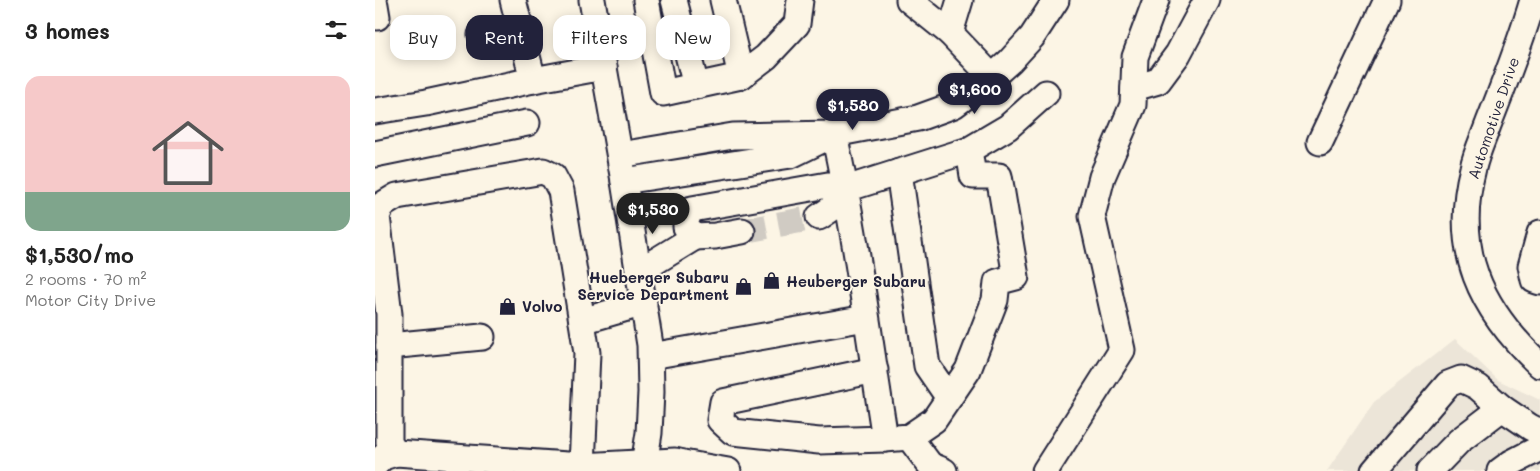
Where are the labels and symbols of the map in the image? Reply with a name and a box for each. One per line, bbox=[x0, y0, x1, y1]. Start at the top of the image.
street label: Automotive Drive bbox=[1463, 54, 1523, 182]
pin: $1,600 bbox=[934, 72, 1016, 115]
pin: $1,580 bbox=[812, 88, 894, 131]
pin: $1,530 bbox=[612, 192, 694, 235]
place label: Hueberger Subaru Service Department bbox=[577, 267, 729, 304]
shop icon: Heuberger Subaru bbox=[762, 271, 782, 291]
place label: Heuberger Subaru bbox=[786, 271, 926, 291]
shop icon: Hueberger Subaru Service Department bbox=[733, 276, 753, 296]
shop icon: Volvo bbox=[498, 296, 518, 316]
place label: Volvo bbox=[522, 296, 562, 316]

